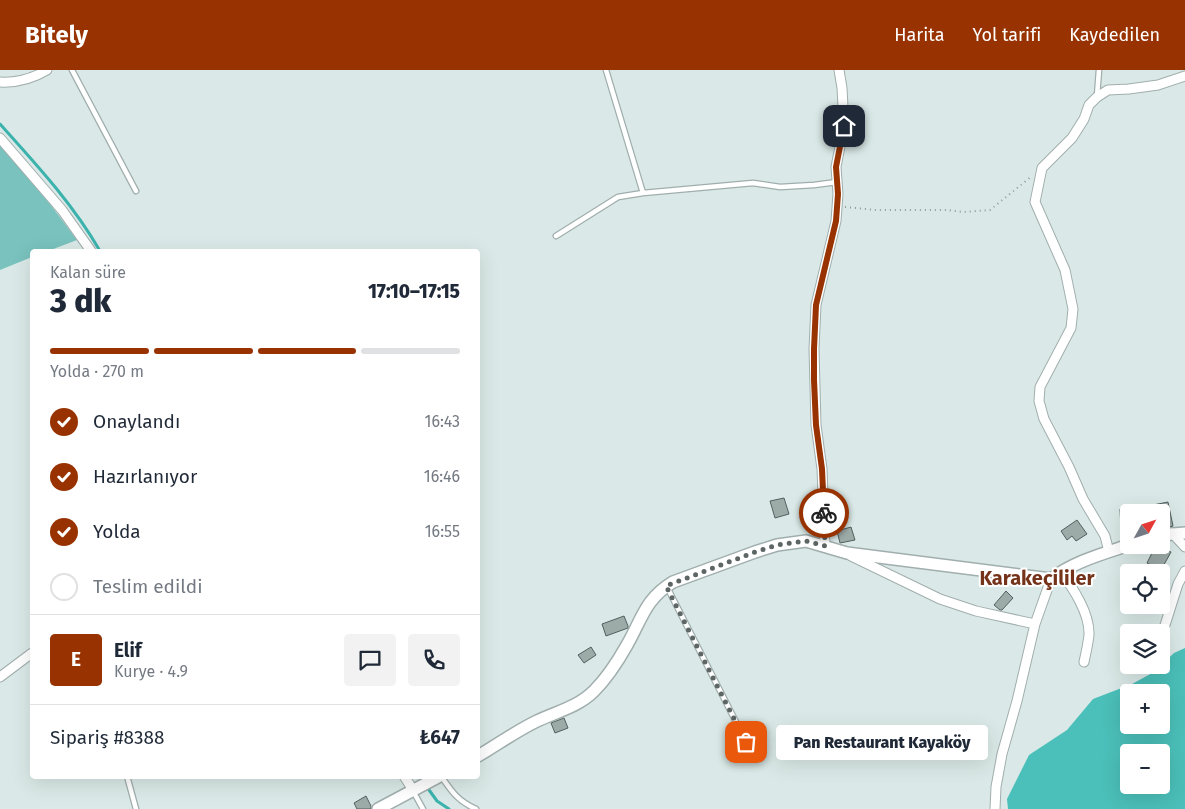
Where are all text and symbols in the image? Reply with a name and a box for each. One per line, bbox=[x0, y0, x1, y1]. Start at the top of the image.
text: Bitely bbox=[25, 21, 88, 49]
text: Harita bbox=[894, 24, 945, 46]
text: Yol tarifi bbox=[973, 24, 1041, 46]
text: Kaydedilen bbox=[1069, 24, 1160, 46]
pin bbox=[823, 105, 865, 147]
icon: home bbox=[830, 112, 858, 140]
text: Kalan süre bbox=[50, 263, 126, 282]
text: 17:10–17:15 bbox=[368, 280, 460, 303]
text: 3 dk bbox=[50, 282, 111, 320]
text: Yolda · 270 m bbox=[50, 362, 144, 381]
icon: check bbox=[50, 408, 78, 436]
text: Onaylandı bbox=[93, 410, 180, 433]
text: 16:43 bbox=[425, 412, 460, 431]
icon: check bbox=[50, 463, 78, 491]
text: Hazırlanıyor bbox=[93, 465, 197, 488]
text: 16:46 bbox=[424, 467, 460, 486]
courier bbox=[799, 488, 849, 538]
icon: bike bbox=[810, 499, 838, 527]
north arrow bbox=[1120, 504, 1170, 554]
map controls bbox=[1120, 504, 1170, 794]
icon: check bbox=[50, 518, 78, 546]
text: Yolda bbox=[93, 520, 141, 543]
text: 16:55 bbox=[425, 522, 460, 541]
button: locate bbox=[1120, 564, 1170, 614]
district label: Karakeçililer bbox=[979, 566, 1096, 590]
text: Teslim edildi bbox=[93, 575, 203, 598]
button: layers bbox=[1120, 624, 1170, 674]
button: chat bbox=[344, 634, 396, 686]
button: phone bbox=[408, 634, 460, 686]
text: Elif bbox=[114, 639, 142, 662]
text: E bbox=[71, 648, 81, 671]
text: Kurye · 4.9 bbox=[114, 662, 188, 681]
button: + bbox=[1120, 684, 1170, 734]
pin bbox=[725, 721, 767, 763]
callout: Pan Restaurant Kayaköy bbox=[776, 724, 988, 760]
text: Sipariş #8388 bbox=[50, 726, 164, 749]
text: ₺647 bbox=[419, 726, 460, 749]
icon: bag bbox=[732, 728, 760, 756]
text: Pan Restaurant Kayaköy bbox=[794, 733, 970, 752]
button: − bbox=[1120, 744, 1170, 794]

